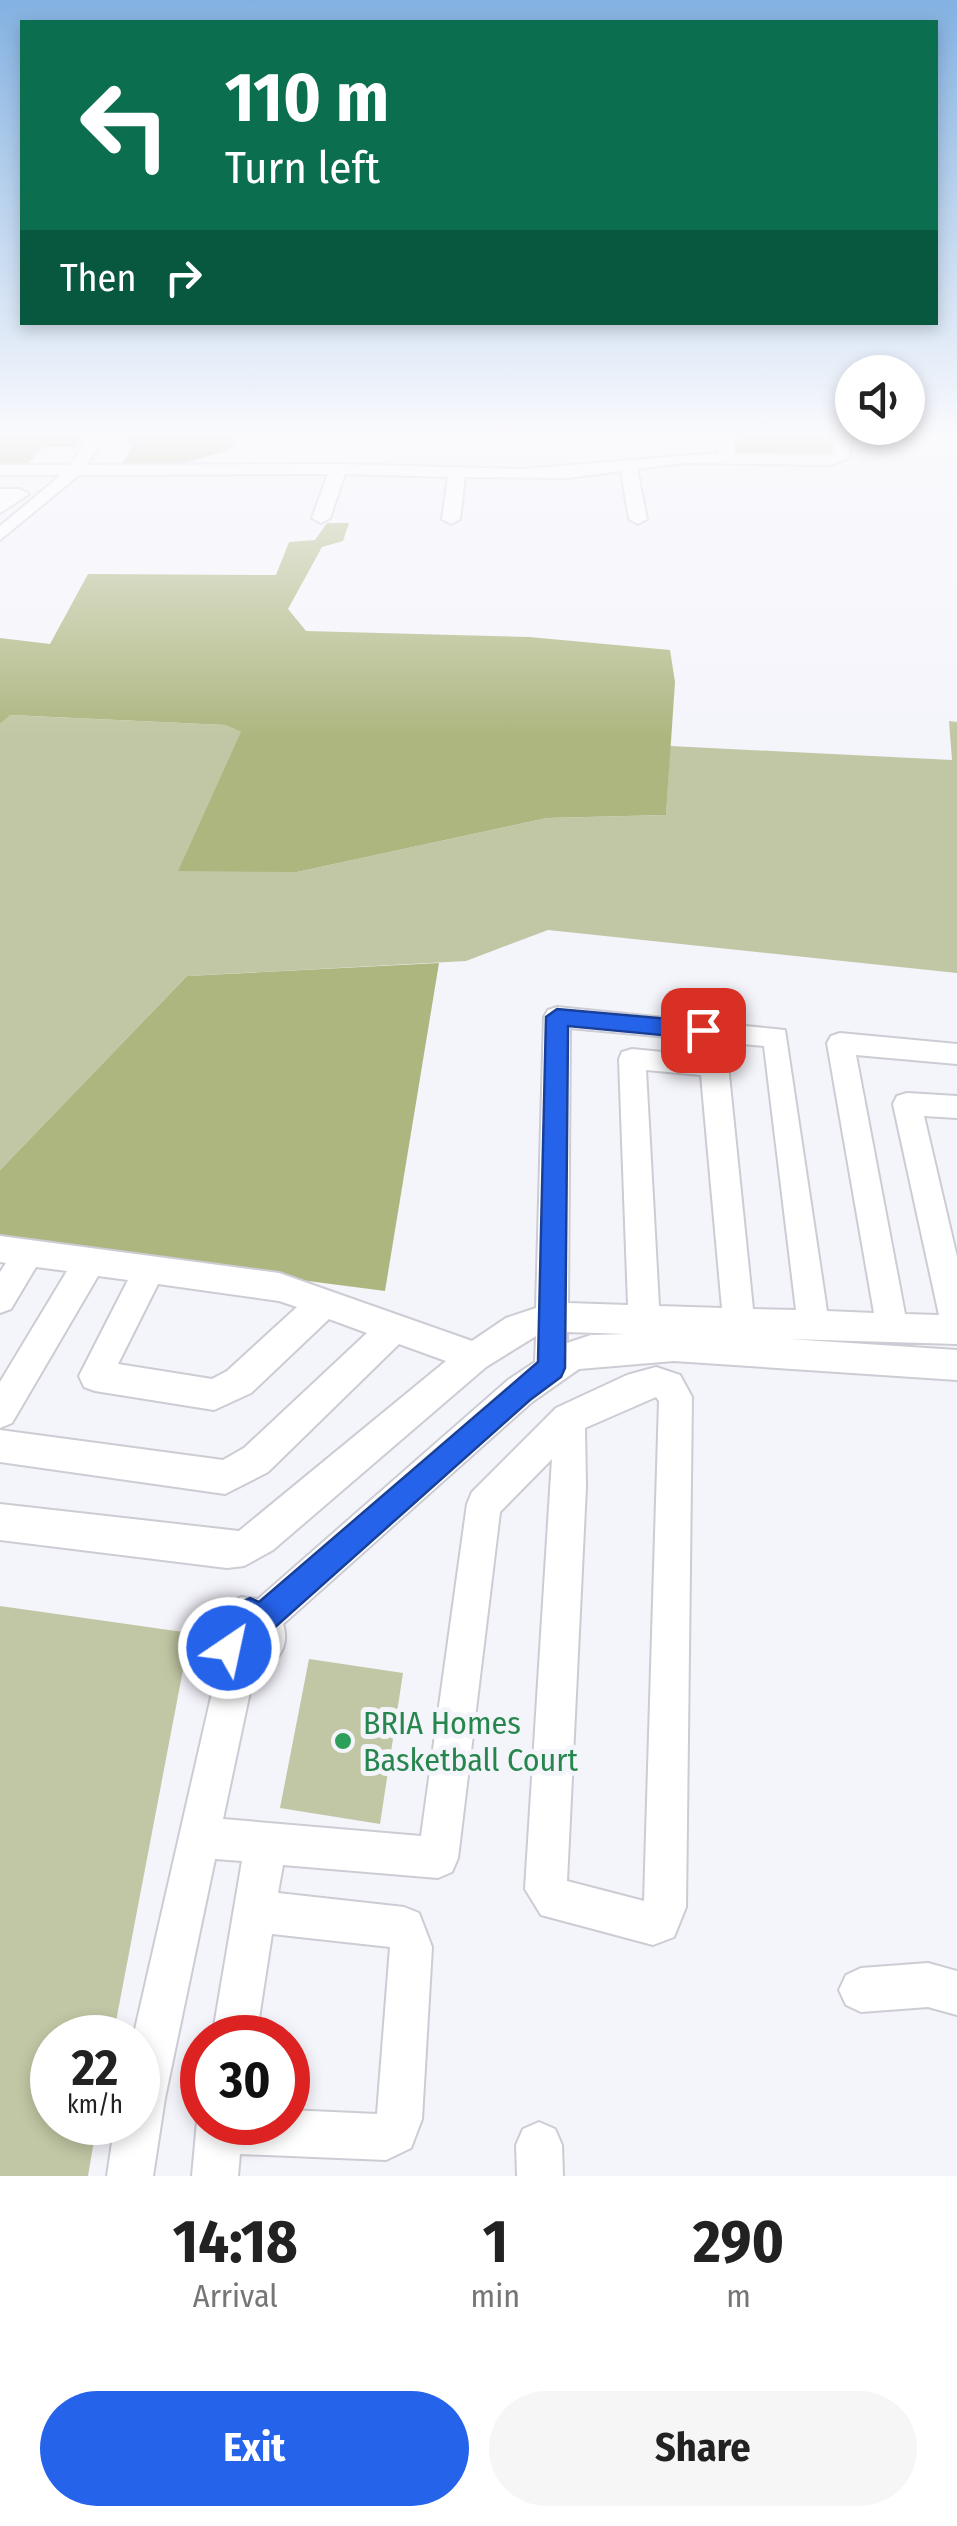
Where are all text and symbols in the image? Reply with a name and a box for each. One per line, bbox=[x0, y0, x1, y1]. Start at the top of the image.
text: 110 m bbox=[225, 56, 389, 140]
icon: left bbox=[60, 60, 190, 190]
text: Turn left bbox=[225, 141, 380, 195]
icon: right bbox=[156, 250, 211, 305]
text: Then bbox=[60, 255, 136, 301]
map controls bbox=[835, 355, 925, 445]
button: sound bbox=[835, 355, 925, 445]
pin bbox=[661, 988, 746, 1073]
icon: arrive bbox=[676, 1003, 731, 1058]
position arrow bbox=[177, 1596, 281, 1700]
place label: BRIA Homes Basketball Court bbox=[363, 1704, 578, 1779]
marker: BRIA Homes Basketball Court bbox=[332, 1730, 354, 1752]
speed limit sign: 30 bbox=[180, 2015, 310, 2145]
text: 22 bbox=[72, 2038, 118, 2098]
text: km/h bbox=[67, 2090, 123, 2120]
text: 14:18 bbox=[173, 2206, 298, 2278]
text: 1 bbox=[483, 2206, 508, 2278]
text: 290 bbox=[693, 2206, 784, 2278]
text: Arrival bbox=[193, 2277, 278, 2315]
text: min bbox=[471, 2277, 520, 2315]
text: m bbox=[726, 2277, 751, 2315]
button: Exit bbox=[40, 2391, 469, 2506]
button: Share bbox=[489, 2391, 917, 2506]

